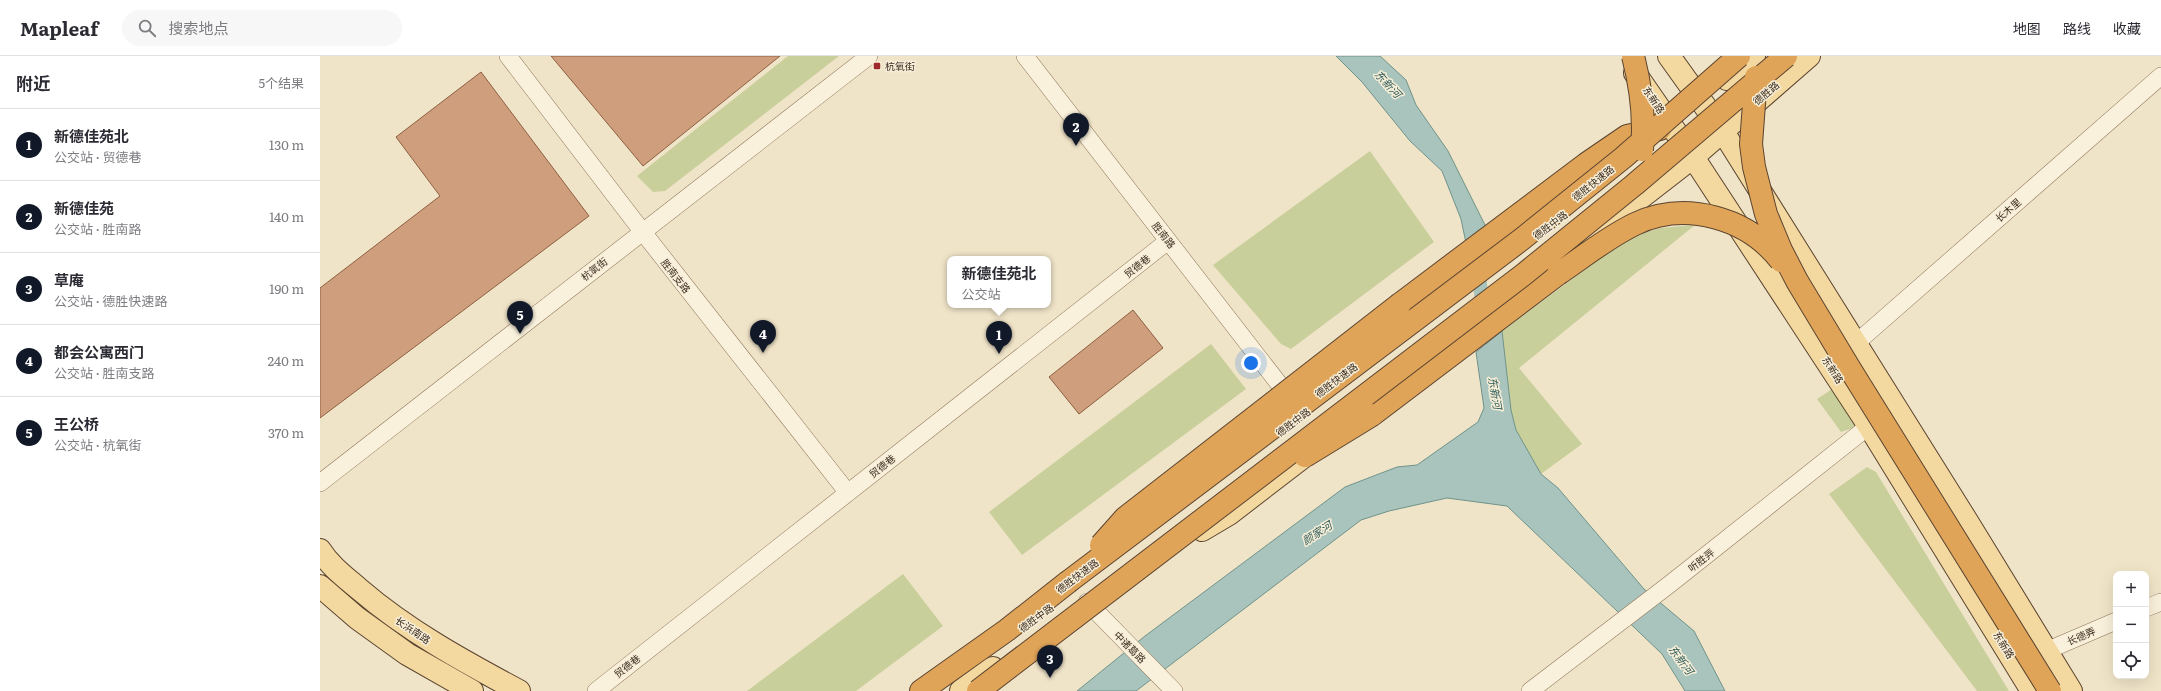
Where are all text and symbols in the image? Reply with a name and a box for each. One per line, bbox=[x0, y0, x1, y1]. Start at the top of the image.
search box bbox=[122, 10, 402, 46]
text: Mapleaf bbox=[20, 14, 98, 42]
text: 搜索地点 bbox=[168, 16, 228, 39]
icon: search bbox=[136, 17, 158, 39]
text: 地图 bbox=[2013, 18, 2041, 38]
text: 路线 bbox=[2063, 18, 2091, 38]
text: 收藏 bbox=[2113, 18, 2141, 38]
place label: 杭氧街 bbox=[885, 58, 915, 73]
marker: 杭氧街 bbox=[872, 61, 882, 71]
water label: 东新河 bbox=[1372, 66, 1407, 102]
text: 附近 bbox=[16, 70, 50, 95]
text: 5个结果 bbox=[258, 73, 304, 92]
street label: 德胜路 bbox=[1749, 77, 1782, 108]
street label: 东新路 bbox=[1640, 83, 1669, 116]
pin: 2 bbox=[1063, 113, 1089, 146]
text: 新德佳苑北 bbox=[54, 124, 129, 147]
text: 1 bbox=[26, 135, 32, 154]
text: 130 m bbox=[269, 135, 304, 154]
text: 公交站 · 贸德巷 bbox=[54, 147, 142, 166]
street label: 德胜快速路 bbox=[1569, 161, 1617, 204]
street label: 长木里 bbox=[1991, 194, 2024, 225]
text: 新德佳苑 bbox=[54, 196, 114, 219]
text: 2 bbox=[26, 207, 32, 226]
text: 140 m bbox=[269, 207, 304, 226]
street label: 德胜中路 bbox=[1529, 207, 1570, 243]
street label: 胜南路 bbox=[1149, 218, 1180, 251]
text: 公交站 · 胜南路 bbox=[54, 219, 142, 238]
street label: 贸德巷 bbox=[1120, 250, 1153, 281]
street label: 杭氧街 bbox=[577, 253, 610, 284]
street label: 胜南支路 bbox=[658, 255, 695, 296]
popup bbox=[947, 256, 1051, 308]
text: 新德佳苑北 bbox=[961, 261, 1037, 284]
text: 草庵 bbox=[54, 268, 84, 291]
text: 3 bbox=[25, 279, 33, 298]
text: 190 m bbox=[269, 279, 304, 298]
text: 公交站 bbox=[961, 284, 1001, 303]
text: 公交站 · 德胜快速路 bbox=[54, 291, 168, 310]
pin: 5 bbox=[507, 301, 533, 334]
pin: 4 bbox=[750, 320, 776, 353]
pin: 1 bbox=[986, 321, 1012, 354]
text: 都会公寓西门 bbox=[54, 340, 144, 363]
text: 4 bbox=[25, 351, 33, 370]
text: 240 m bbox=[268, 351, 304, 370]
your location bbox=[1241, 353, 1261, 373]
street label: 东新路 bbox=[1819, 353, 1848, 386]
street label: 德胜快速路 bbox=[1311, 359, 1360, 401]
text: 公交站 · 胜南支路 bbox=[54, 363, 155, 382]
water label: 东新河 bbox=[1485, 375, 1507, 412]
street label: 德胜中路 bbox=[1272, 404, 1313, 440]
text: 王公桥 bbox=[54, 412, 99, 435]
text: 5 bbox=[25, 423, 33, 442]
text: 370 m bbox=[268, 423, 304, 442]
text: 公交站 · 杭氧街 bbox=[54, 435, 142, 454]
street label: 贸德巷 bbox=[865, 450, 898, 481]
water label: 颜家河 bbox=[1298, 516, 1336, 548]
street label: 听胜弄 bbox=[1684, 544, 1717, 575]
street label: 德胜快速路 bbox=[1052, 555, 1101, 597]
map controls bbox=[2113, 571, 2149, 679]
button: + bbox=[2113, 571, 2149, 607]
street label: 德胜中路 bbox=[1015, 600, 1056, 635]
button: − bbox=[2113, 607, 2149, 643]
street label: 长浜南路 bbox=[393, 612, 434, 647]
street label: 长德弄 bbox=[2064, 623, 2098, 648]
street label: 中诸葛路 bbox=[1111, 627, 1150, 666]
street label: 东新路 bbox=[1990, 628, 2019, 661]
water label: 东新河 bbox=[1665, 641, 1699, 679]
button: locate bbox=[2113, 643, 2149, 679]
pin: 3 bbox=[1037, 645, 1063, 678]
street label: 贸德巷 bbox=[610, 650, 643, 681]

